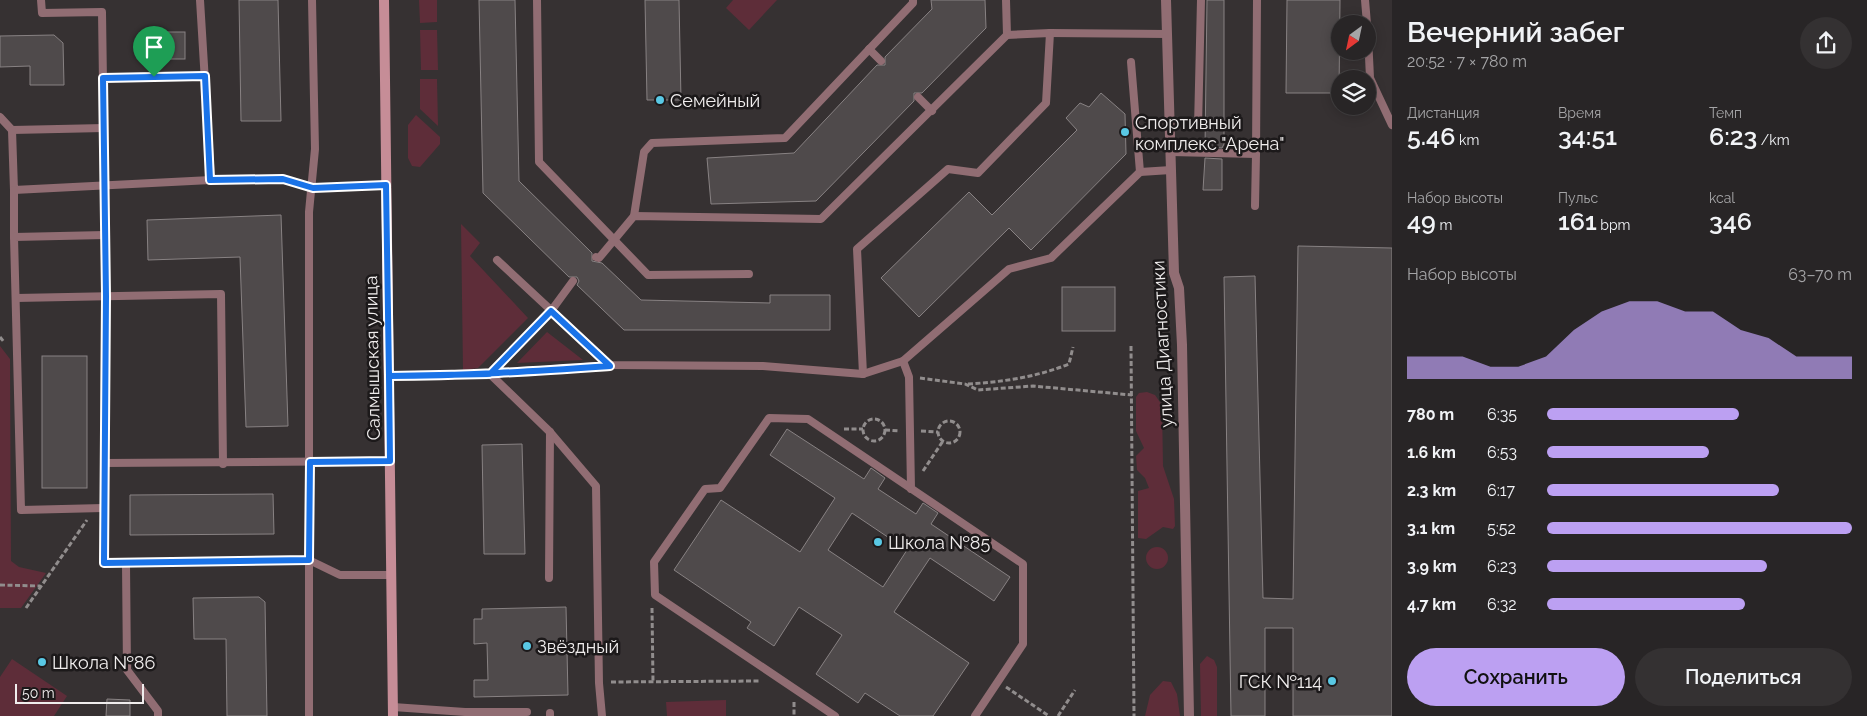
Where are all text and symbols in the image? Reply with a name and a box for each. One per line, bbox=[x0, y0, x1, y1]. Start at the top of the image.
north arrow bbox=[1331, 15, 1376, 60]
map controls bbox=[1331, 15, 1376, 115]
text: Вечерний забег bbox=[1407, 16, 1624, 49]
button: share bbox=[1800, 17, 1852, 69]
pin bbox=[133, 26, 175, 77]
icon: arrive bbox=[140, 33, 168, 61]
text: 20:52 · 7 × 780 m bbox=[1407, 52, 1527, 71]
button: layers bbox=[1331, 70, 1376, 115]
place label: Семейный bbox=[670, 90, 760, 111]
marker: Семейный bbox=[654, 94, 666, 106]
text: Дистанция bbox=[1407, 105, 1480, 121]
text: Время bbox=[1558, 105, 1601, 121]
text: Темп bbox=[1709, 105, 1742, 121]
place label: Спортивный комплекс "Арена" bbox=[1135, 112, 1284, 154]
text: 5.46 bbox=[1407, 121, 1455, 151]
text: 34:51 bbox=[1558, 121, 1617, 151]
text: 6:23 bbox=[1709, 121, 1757, 151]
marker: Спортивный комплекс "Арена" bbox=[1119, 126, 1131, 138]
text: km bbox=[1455, 132, 1479, 148]
text: /km bbox=[1757, 132, 1790, 148]
text: Набор высоты bbox=[1407, 190, 1503, 206]
text: Пульс bbox=[1558, 190, 1598, 206]
text: kcal bbox=[1709, 190, 1735, 206]
text: 49 bbox=[1407, 206, 1436, 236]
text: 161 bbox=[1558, 206, 1597, 236]
text: 346 bbox=[1709, 206, 1752, 236]
text: m bbox=[1436, 217, 1452, 233]
text: bpm bbox=[1597, 217, 1630, 233]
street label: улица Диагностики bbox=[1147, 260, 1177, 428]
text: Набор высоты bbox=[1407, 265, 1517, 284]
text: 63–70 m bbox=[1788, 265, 1852, 284]
street label: Салмышская улица bbox=[360, 275, 384, 441]
text: 780 m bbox=[1407, 405, 1454, 424]
text: 6:35 bbox=[1487, 405, 1517, 424]
text: 1.6 km bbox=[1407, 443, 1456, 462]
text: 6:53 bbox=[1487, 443, 1517, 462]
text: 2.3 km bbox=[1407, 481, 1456, 500]
text: 6:17 bbox=[1487, 481, 1515, 500]
text: 3.1 km bbox=[1407, 519, 1455, 538]
text: 5:52 bbox=[1487, 519, 1516, 538]
place label: Школа №85 bbox=[888, 532, 991, 553]
marker: Школа №85 bbox=[872, 536, 884, 548]
text: 3.9 km bbox=[1407, 557, 1457, 576]
text: 6:23 bbox=[1487, 557, 1517, 576]
text: 4.7 km bbox=[1407, 595, 1456, 614]
text: 6:32 bbox=[1487, 595, 1517, 614]
place label: Звёздный bbox=[537, 636, 619, 657]
marker: Звёздный bbox=[521, 640, 533, 652]
button: Сохранить bbox=[1407, 648, 1625, 706]
button: Поделиться bbox=[1635, 648, 1852, 706]
place label: Школа №86 bbox=[52, 652, 156, 673]
marker: Школа №86 bbox=[36, 656, 48, 668]
place label: ГСК №114 bbox=[1239, 671, 1322, 692]
marker: ГСК №114 bbox=[1326, 675, 1338, 687]
scale bar bbox=[15, 681, 144, 704]
text: 50 m bbox=[22, 685, 55, 701]

